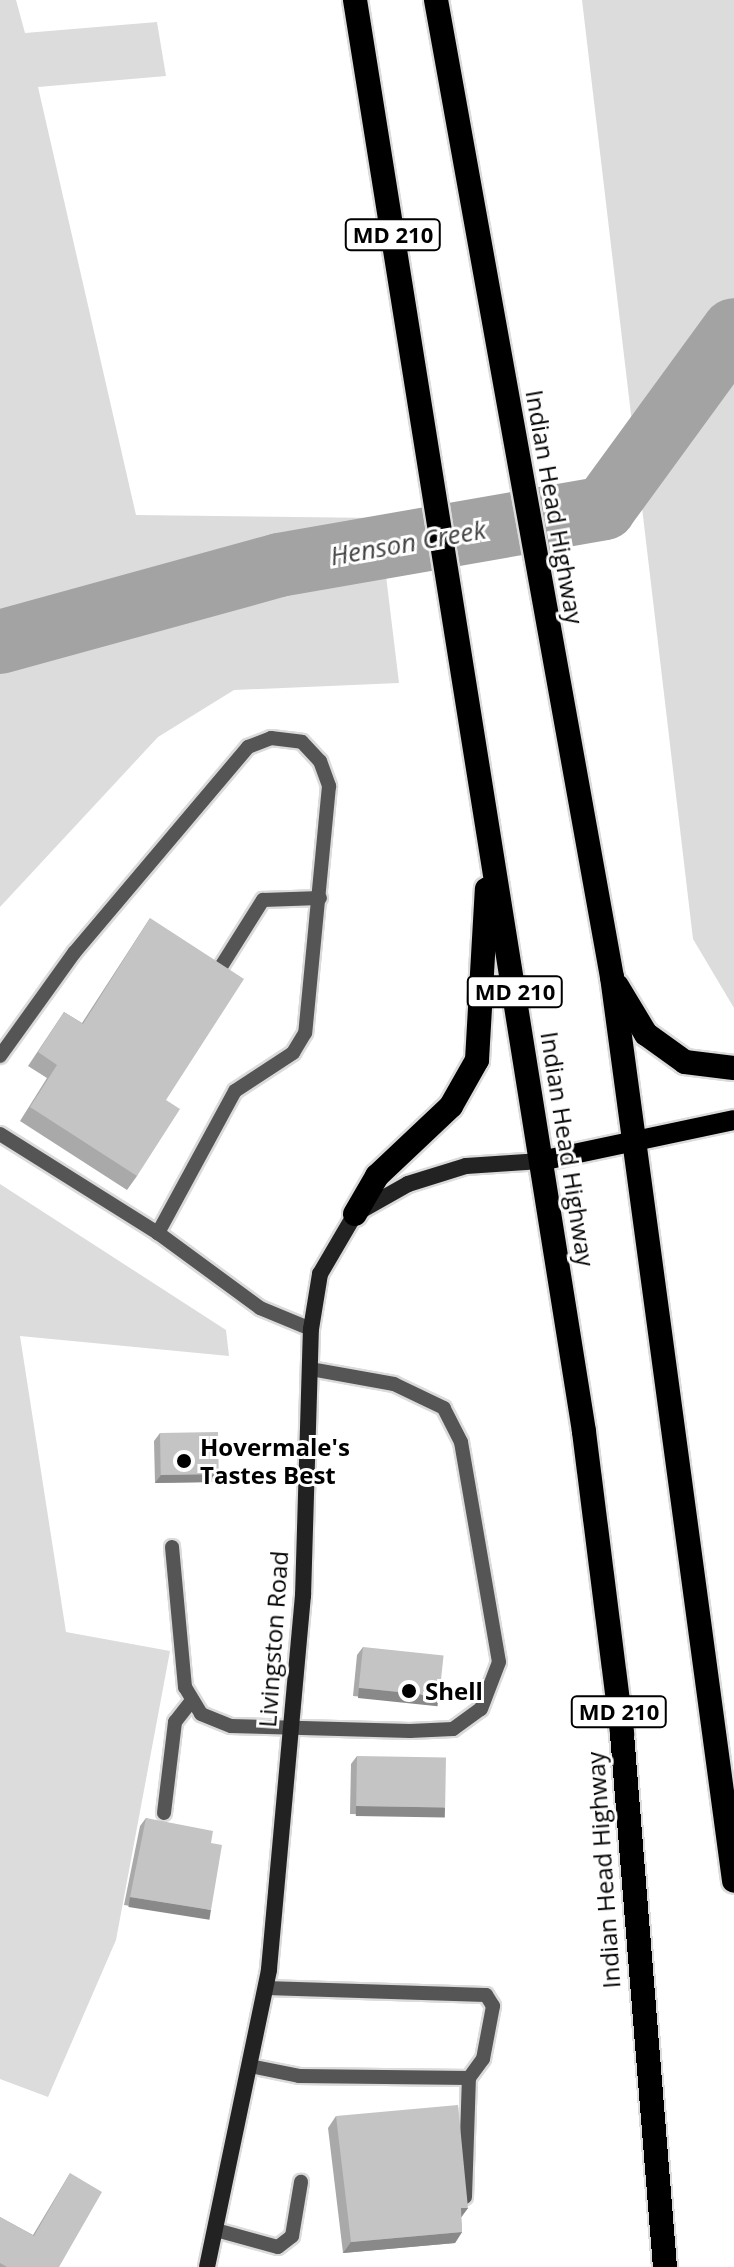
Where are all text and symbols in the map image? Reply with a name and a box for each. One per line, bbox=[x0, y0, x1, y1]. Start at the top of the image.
road number: MD 210 bbox=[343, 217, 443, 253]
street label: Indian Head Highway bbox=[520, 388, 590, 626]
water label: Henson Creek bbox=[328, 514, 488, 572]
road number: MD 210 bbox=[465, 974, 565, 1010]
street label: Indian Head Highway bbox=[535, 1030, 601, 1268]
place label: Hovermale's Tastes Best bbox=[200, 1433, 350, 1489]
marker: Hovermale's Tastes Best bbox=[175, 1452, 193, 1470]
street label: Livingston Road bbox=[252, 1550, 294, 1728]
place label: Shell bbox=[425, 1677, 483, 1705]
marker: Shell bbox=[400, 1682, 418, 1700]
road number: MD 210 bbox=[569, 1694, 669, 1730]
street label: Indian Head Highway bbox=[580, 1751, 626, 1989]

